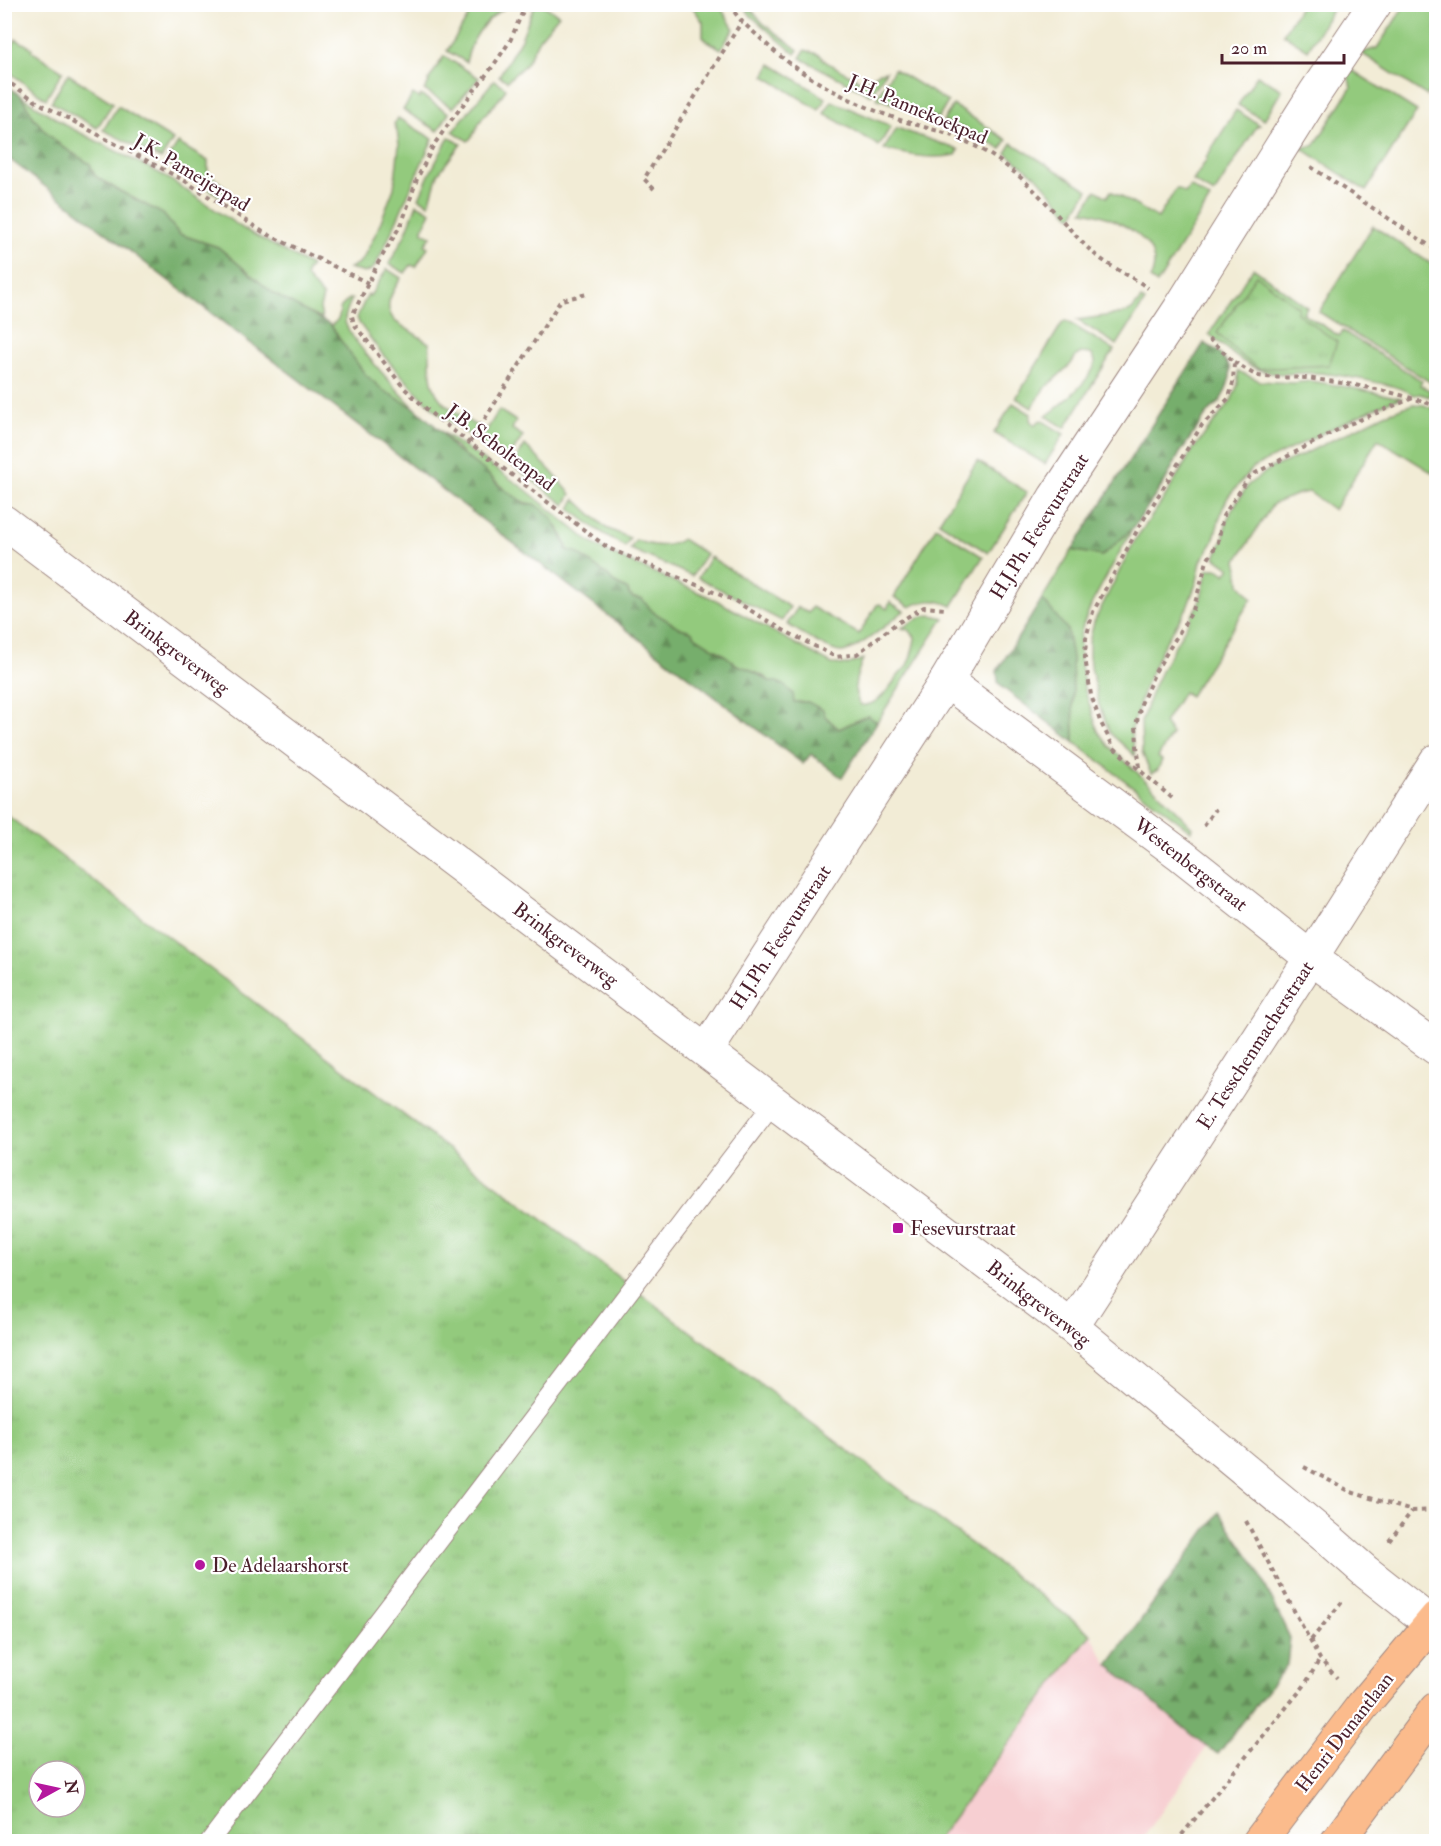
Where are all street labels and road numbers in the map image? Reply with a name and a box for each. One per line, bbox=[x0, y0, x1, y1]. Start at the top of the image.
street label: J.H. Pannekoekpad bbox=[843, 68, 992, 151]
street label: J.K. Pameijerpad bbox=[128, 127, 255, 218]
street label: J.B. Scholtenpad bbox=[440, 398, 560, 497]
street label: H.J.Ph. Fesevurstraat bbox=[984, 448, 1095, 604]
street label: Brinkgreverweg bbox=[119, 605, 235, 701]
street label: Westenbergstraat bbox=[1128, 811, 1253, 917]
street label: H.J.Ph. Fesevurstraat bbox=[724, 860, 837, 1014]
street label: Brinkgreverweg bbox=[508, 897, 624, 993]
street label: E. Tesschenmacherstraat bbox=[1192, 956, 1320, 1134]
street label: Brinkgreverweg bbox=[981, 1255, 1097, 1353]
street label: Henri Dunantlaan bbox=[1290, 1667, 1399, 1797]

